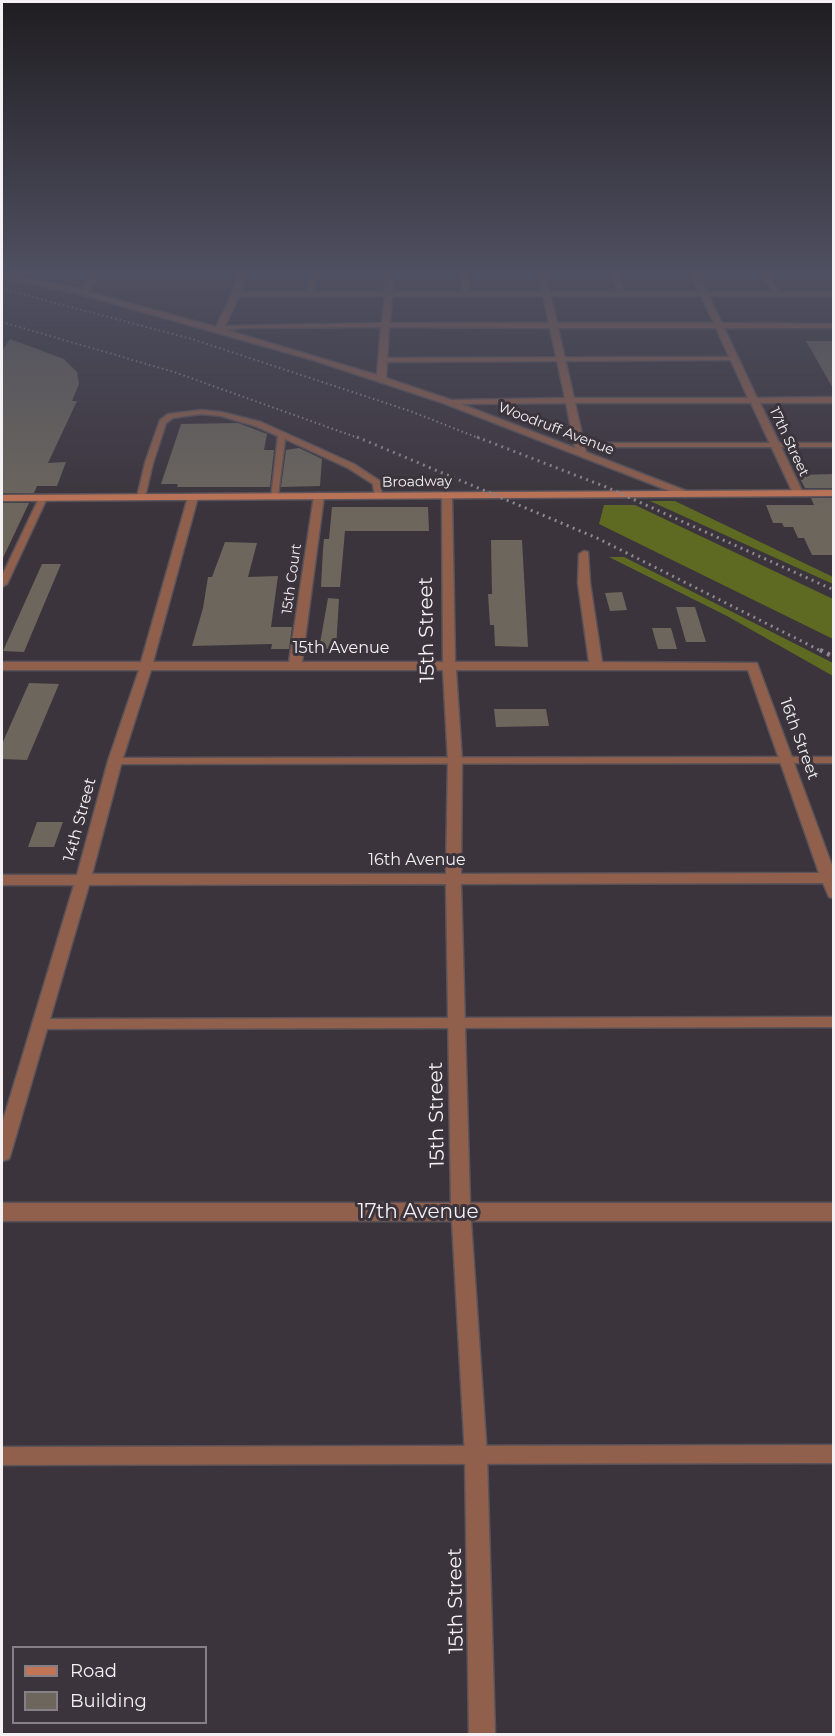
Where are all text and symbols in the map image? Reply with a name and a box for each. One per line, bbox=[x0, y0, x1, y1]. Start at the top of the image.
street label: Woodruff Avenue bbox=[496, 399, 616, 459]
street label: 17th Street bbox=[766, 405, 812, 479]
street label: Broadway bbox=[382, 473, 452, 491]
street label: 15th Court bbox=[279, 543, 305, 615]
street label: 15th Street bbox=[414, 577, 440, 683]
street label: 15th Avenue bbox=[293, 638, 389, 658]
street label: 16th Street bbox=[775, 696, 823, 782]
street label: 14th Street bbox=[60, 776, 100, 864]
street label: 16th Avenue bbox=[368, 850, 466, 870]
street label: 15th Street bbox=[424, 1062, 450, 1168]
street label: 17th Avenue bbox=[357, 1200, 479, 1224]
street label: 15th Street bbox=[443, 1548, 469, 1654]
legend bbox=[12, 1646, 207, 1724]
text: Road bbox=[70, 1660, 117, 1682]
text: Building bbox=[70, 1690, 147, 1712]

